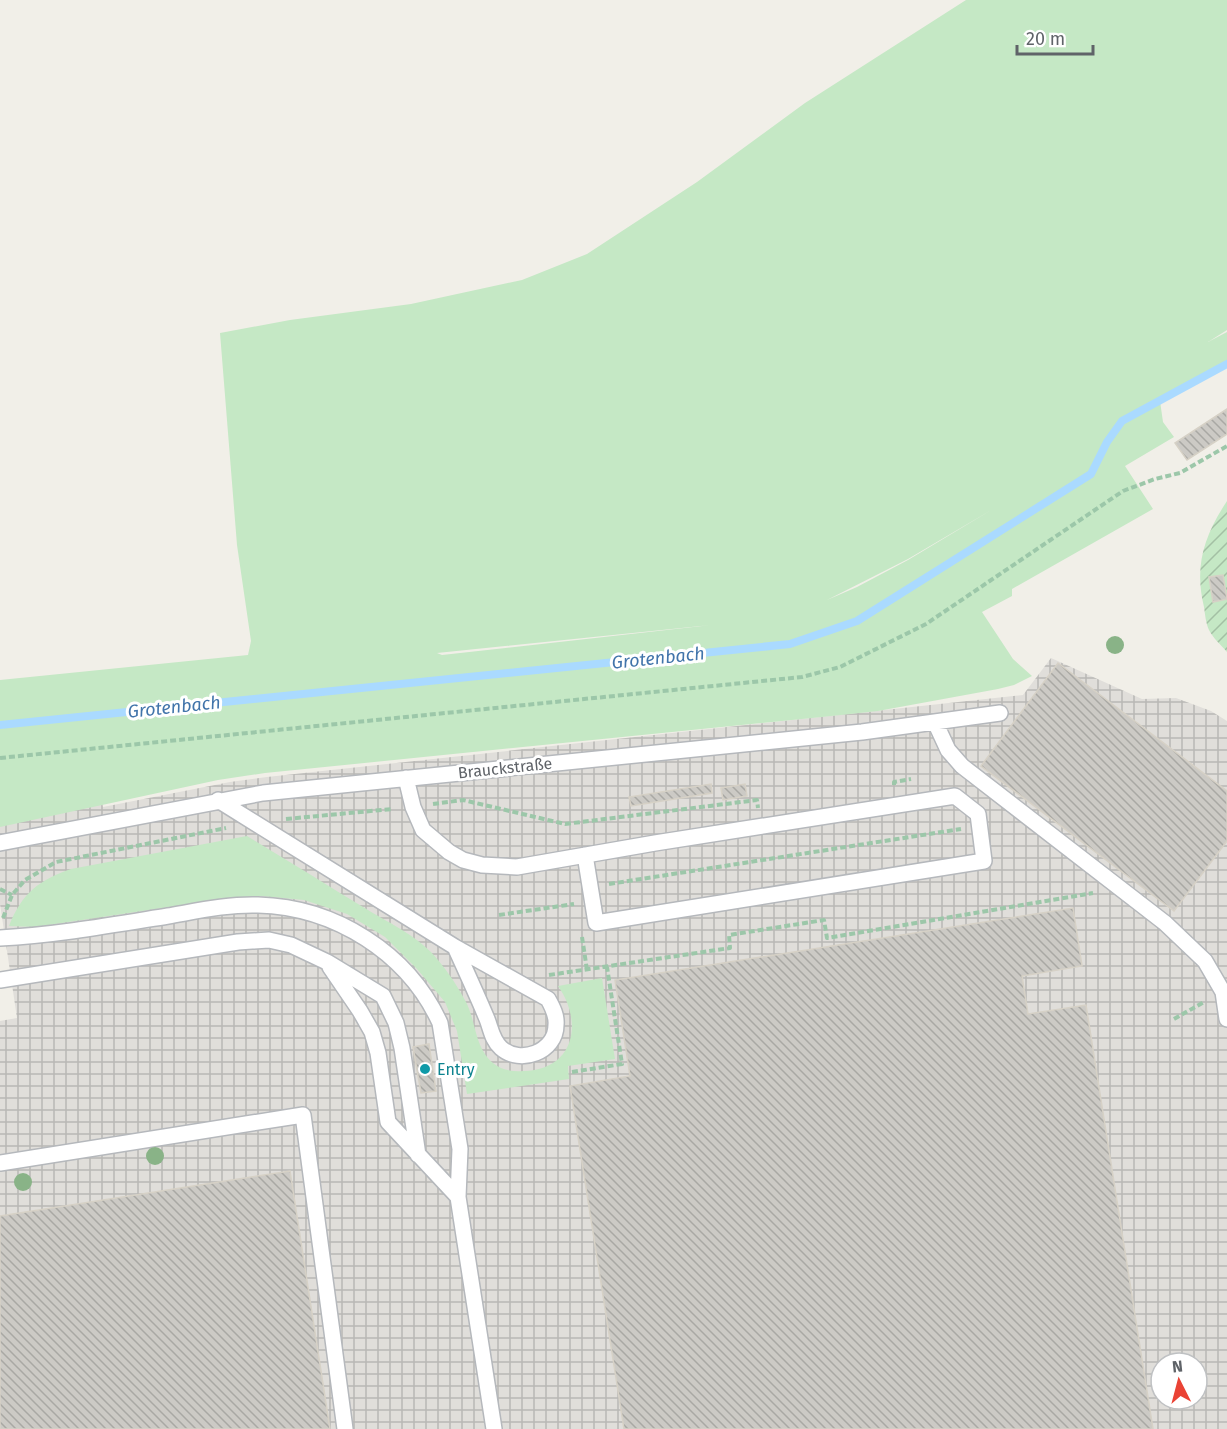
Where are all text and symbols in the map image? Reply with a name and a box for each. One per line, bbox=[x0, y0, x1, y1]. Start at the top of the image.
scale bar bbox=[1017, 18, 1094, 56]
text: 20 m bbox=[1026, 28, 1065, 50]
water label: Grotenbach bbox=[610, 642, 706, 674]
water label: Grotenbach bbox=[126, 691, 222, 723]
street label: Brauckstraße bbox=[457, 754, 553, 782]
place label: Entry bbox=[437, 1060, 475, 1079]
marker: Entry bbox=[418, 1062, 432, 1076]
north arrow bbox=[1149, 1351, 1209, 1411]
text: N bbox=[1171, 1357, 1184, 1377]

